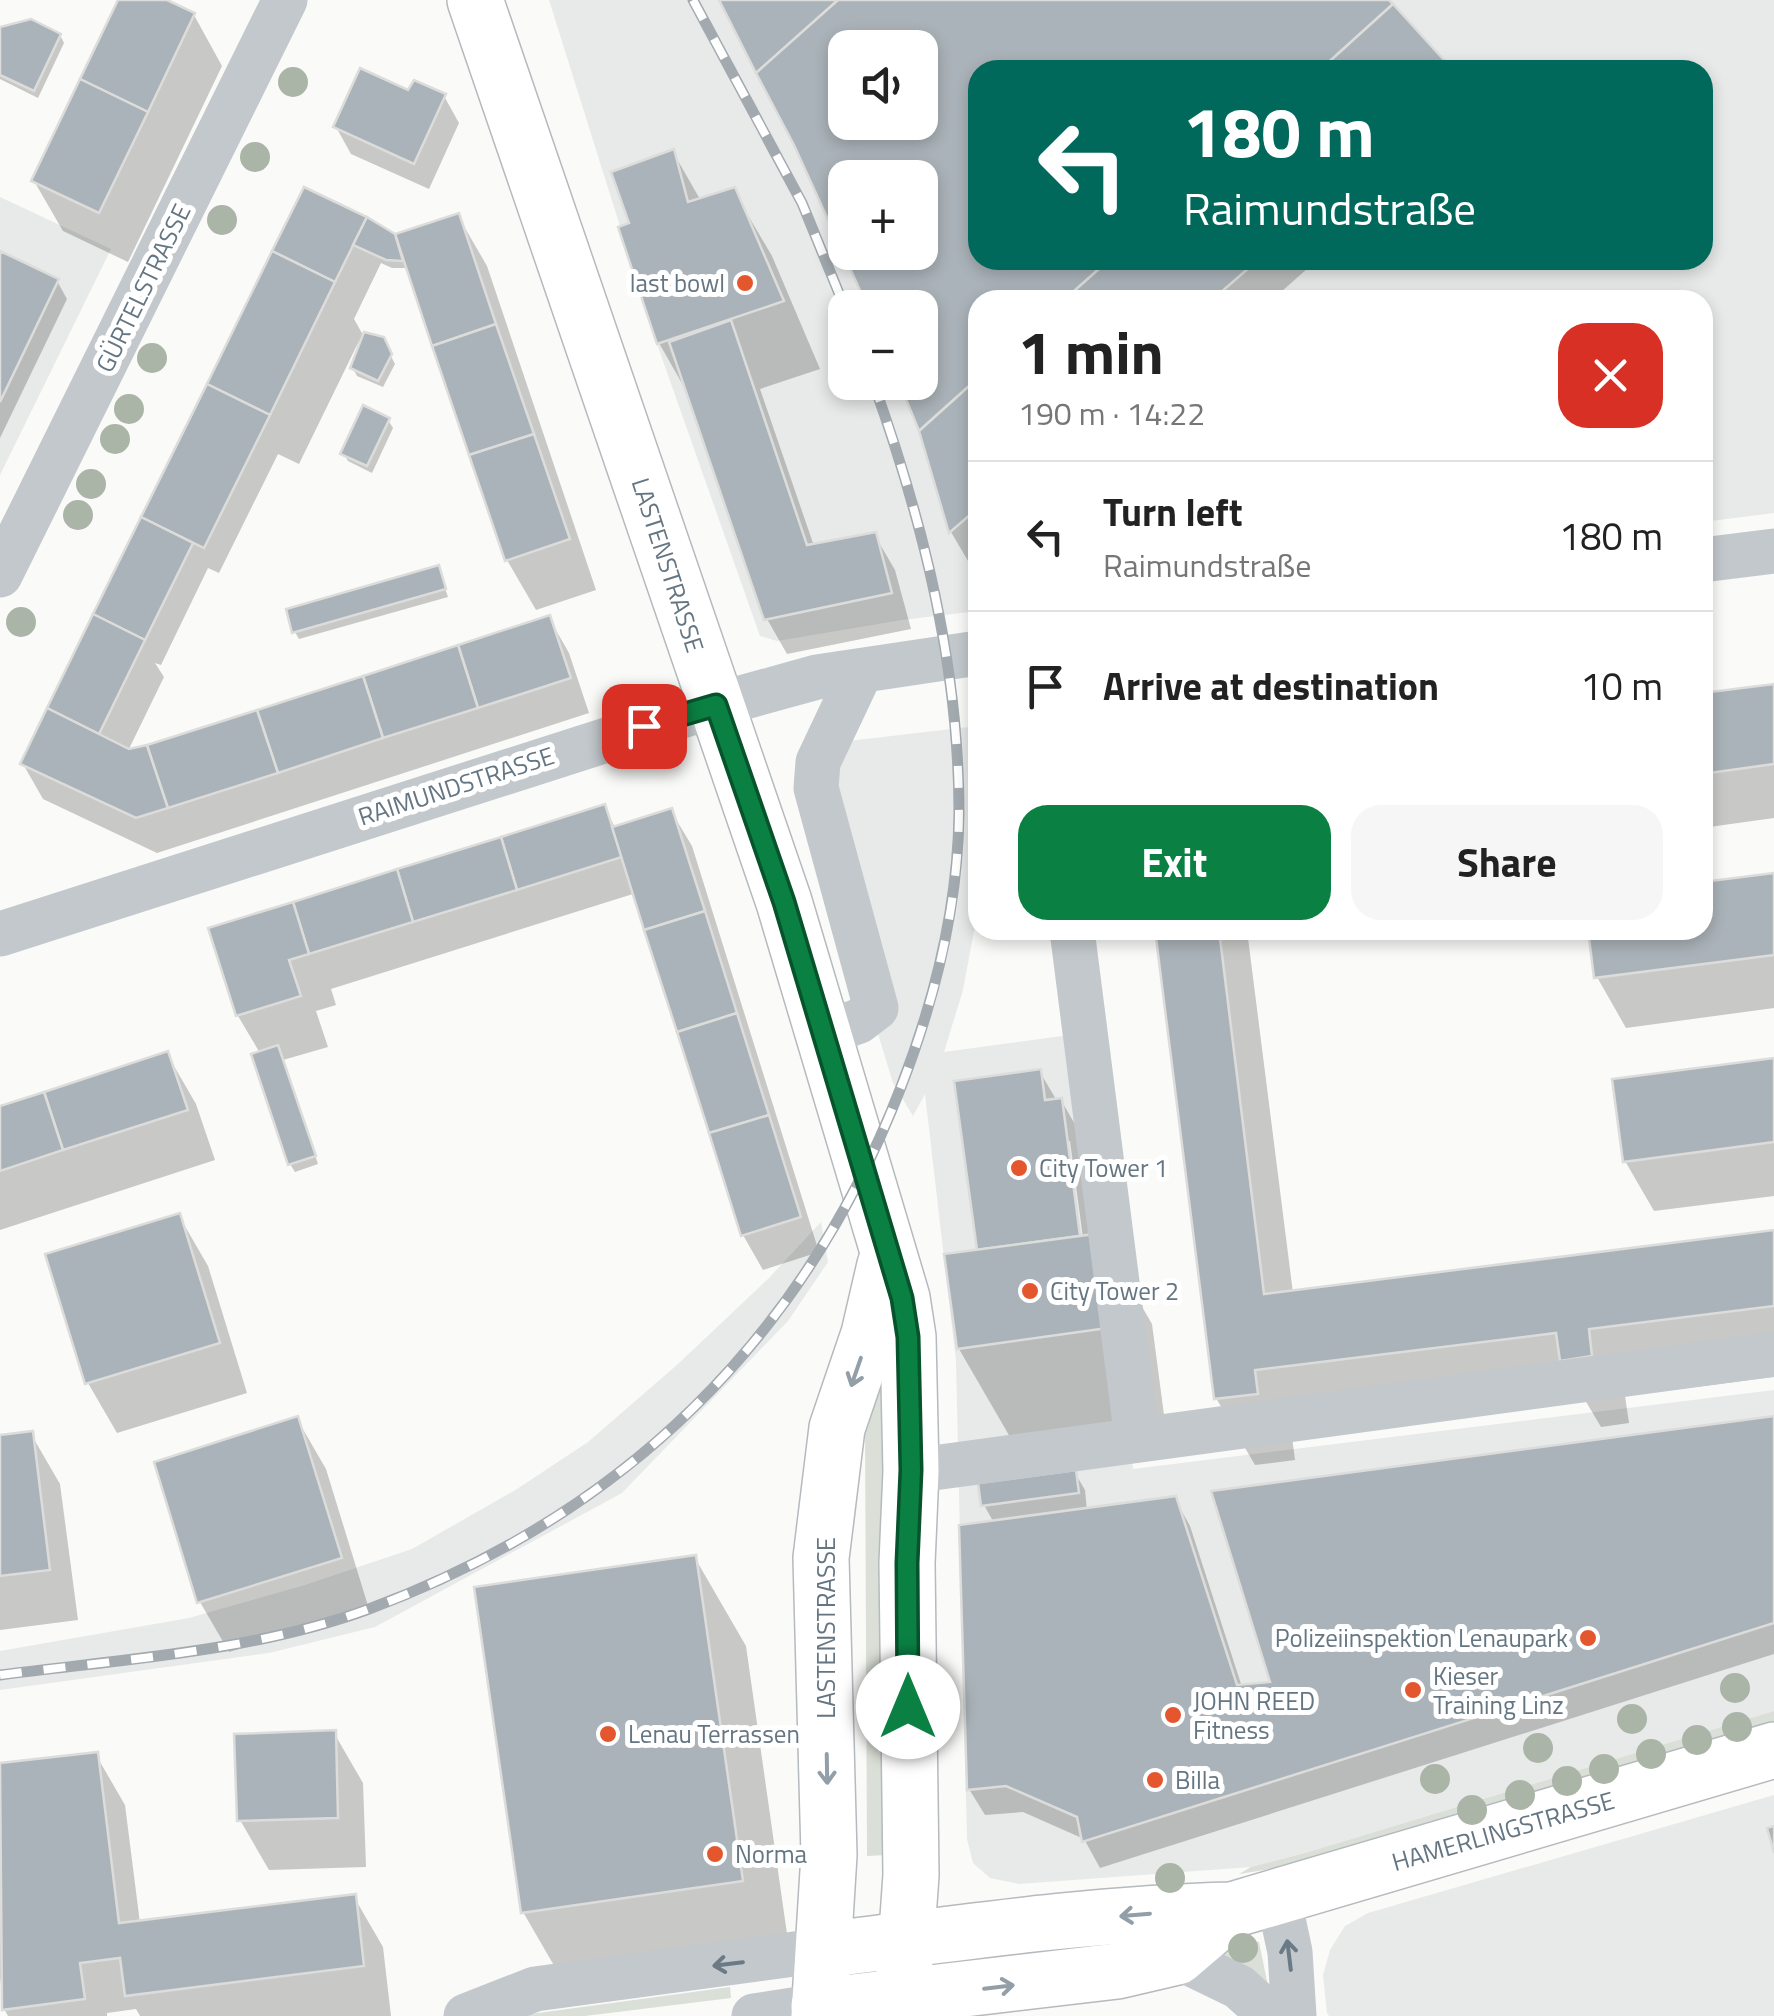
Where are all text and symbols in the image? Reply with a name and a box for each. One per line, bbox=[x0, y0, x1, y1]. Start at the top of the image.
map controls bbox=[828, 30, 938, 400]
button: sound bbox=[828, 30, 938, 140]
text: 180 m bbox=[1183, 78, 1375, 184]
icon: left bbox=[1018, 100, 1148, 230]
button: + bbox=[828, 160, 938, 270]
text: Raimundstraße bbox=[1183, 174, 1476, 242]
street label: GÜRTELSTRASSE bbox=[86, 197, 200, 379]
place label: last bowl bbox=[630, 264, 725, 302]
marker: last bowl bbox=[734, 272, 756, 294]
button: − bbox=[828, 290, 938, 400]
text: 1 min bbox=[1018, 306, 1164, 397]
button: close bbox=[1558, 323, 1663, 428]
text: 190 m · 14:22 bbox=[1018, 389, 1205, 437]
street label: LASTENSTRASSE bbox=[622, 473, 714, 657]
text: Turn left bbox=[1103, 483, 1243, 541]
text: 180 m bbox=[1559, 507, 1663, 565]
icon: left bbox=[1018, 509, 1073, 564]
text: Raimundstraße bbox=[1103, 541, 1311, 589]
text: Arrive at destination bbox=[1103, 657, 1439, 715]
text: 10 m bbox=[1580, 657, 1663, 715]
icon: arrive bbox=[1018, 659, 1073, 714]
pin bbox=[602, 684, 687, 769]
icon: arrive bbox=[617, 699, 672, 754]
street label: RAIMUNDSTRASSE bbox=[353, 736, 559, 836]
button: Exit bbox=[1018, 805, 1331, 920]
button: Share bbox=[1351, 805, 1663, 920]
place label: City Tower 1 bbox=[1039, 1149, 1168, 1187]
marker: City Tower 1 bbox=[1008, 1157, 1030, 1179]
place label: City Tower 2 bbox=[1050, 1272, 1179, 1310]
marker: City Tower 2 bbox=[1019, 1280, 1041, 1302]
one-way arrow bbox=[846, 1355, 864, 1387]
street label: LASTENSTRASSE bbox=[807, 1537, 845, 1719]
place label: Polizeiinspektion Lenaupark bbox=[1275, 1619, 1568, 1657]
marker: Polizeiinspektion Lenaupark bbox=[1577, 1627, 1599, 1649]
position arrow bbox=[856, 1655, 960, 1759]
place label: Kieser Training Linz bbox=[1433, 1657, 1564, 1724]
marker: Kieser Training Linz bbox=[1402, 1679, 1424, 1701]
place label: JOHN REED Fitness bbox=[1193, 1682, 1315, 1749]
marker: JOHN REED Fitness bbox=[1162, 1704, 1184, 1726]
place label: Lenau Terrassen bbox=[628, 1715, 800, 1753]
marker: Lenau Terrassen bbox=[597, 1723, 619, 1745]
one-way arrow bbox=[817, 1753, 836, 1785]
place label: Billa bbox=[1175, 1761, 1220, 1799]
marker: Billa bbox=[1144, 1769, 1166, 1791]
street label: HAMERLINGSTRASSE bbox=[1387, 1781, 1619, 1881]
place label: Norma bbox=[735, 1835, 808, 1873]
marker: Norma bbox=[704, 1843, 726, 1865]
one-way arrow bbox=[1119, 1906, 1151, 1925]
one-way arrow bbox=[1279, 1940, 1298, 1972]
one-way arrow bbox=[712, 1955, 744, 1974]
one-way arrow bbox=[982, 1977, 1015, 1996]

